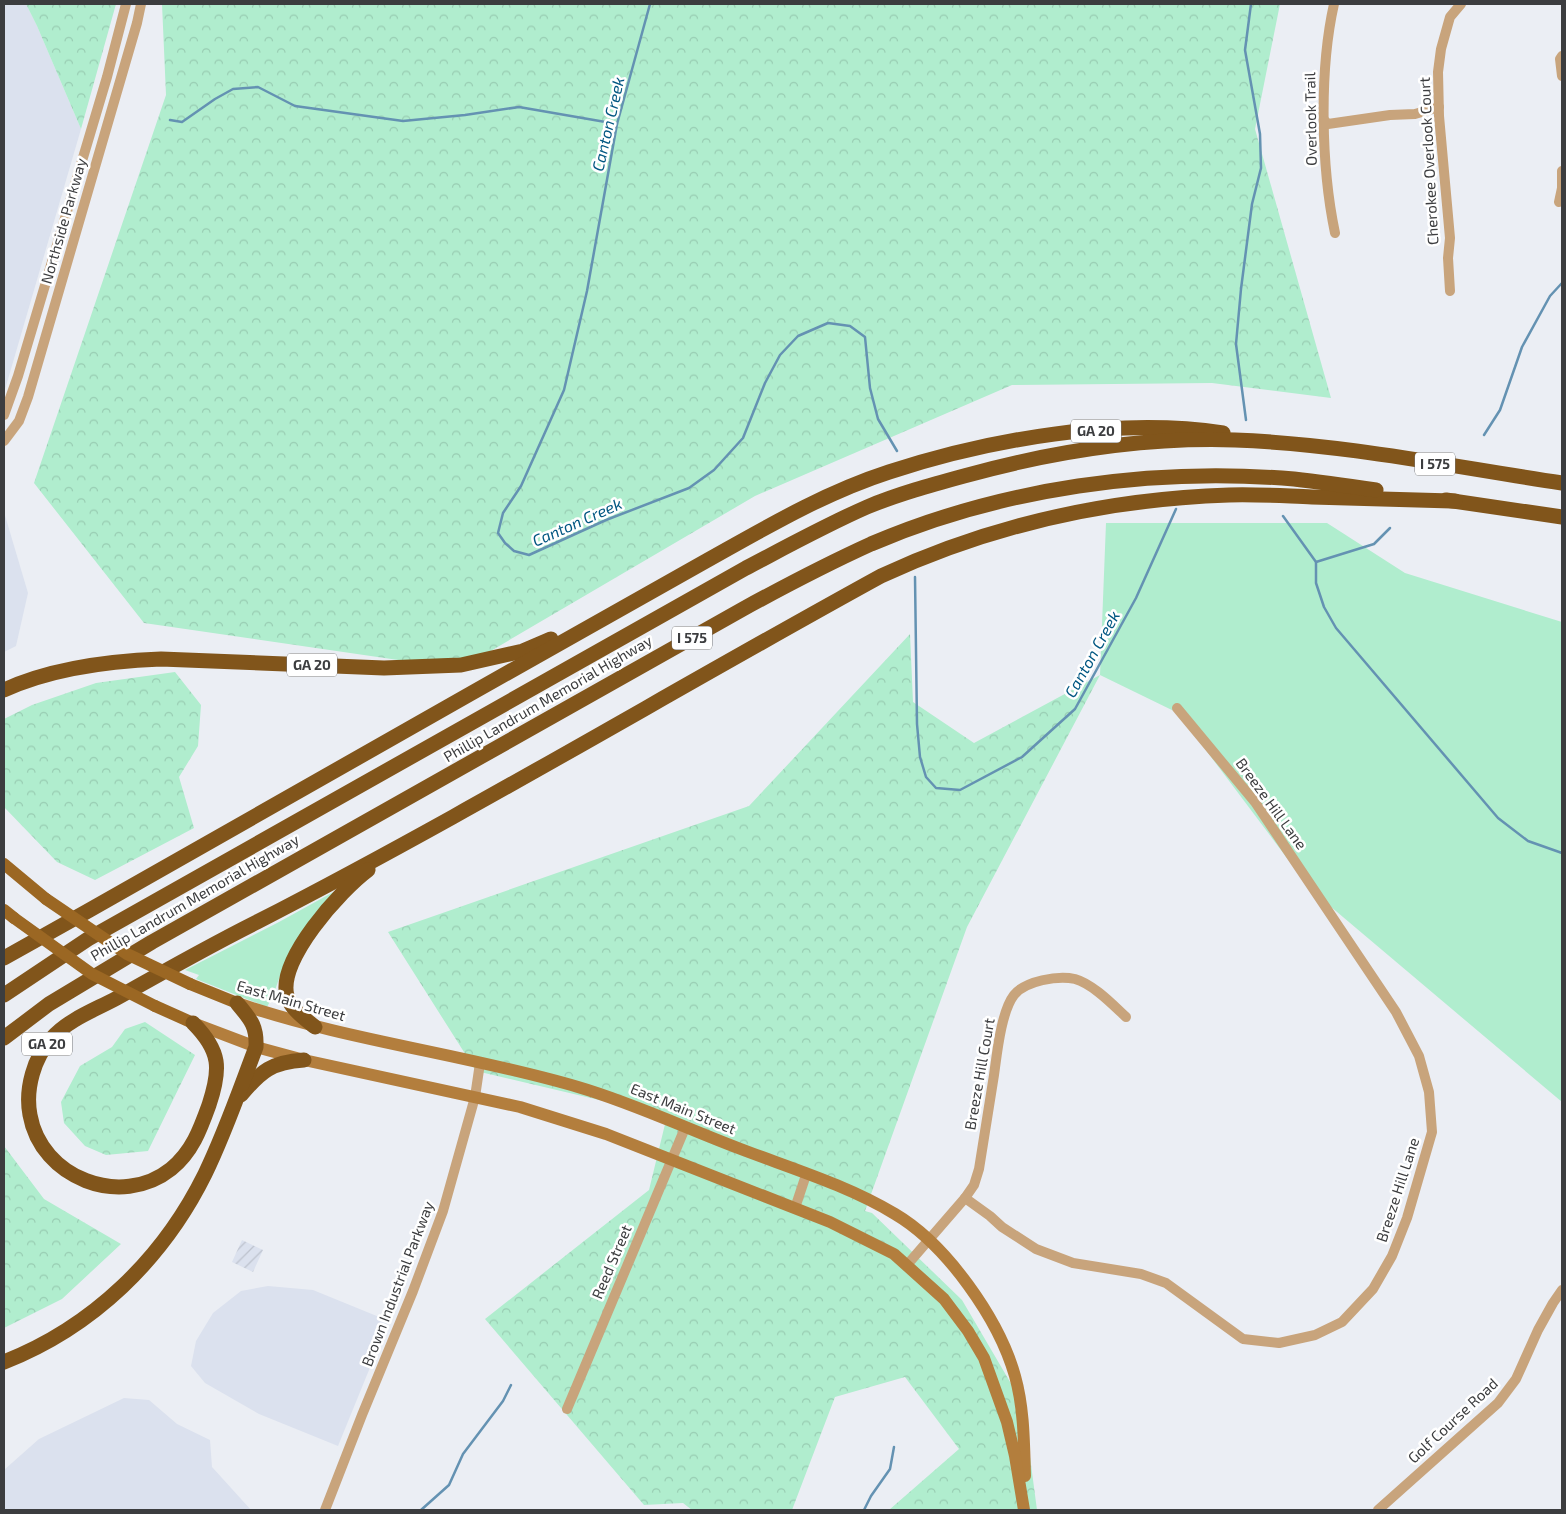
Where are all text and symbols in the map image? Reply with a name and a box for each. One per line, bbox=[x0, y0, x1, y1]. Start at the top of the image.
street label: Overlook Trail bbox=[1300, 71, 1320, 166]
water label: Canton Creek bbox=[587, 75, 628, 173]
street label: Cherokee Overlook Court bbox=[1415, 76, 1441, 245]
street label: Northside Parkway bbox=[36, 156, 90, 286]
road number: GA 20 bbox=[1071, 420, 1121, 442]
road number: I 575 bbox=[1415, 452, 1455, 476]
water label: Canton Creek bbox=[529, 493, 625, 550]
water label: Canton Creek bbox=[1060, 607, 1123, 700]
road number: I 575 bbox=[672, 626, 712, 650]
street label: Phillip Landrum Memorial Highway bbox=[440, 631, 655, 765]
road number: GA 20 bbox=[287, 654, 337, 676]
street label: Breeze Hill Lane bbox=[1233, 754, 1311, 853]
street label: Phillip Landrum Memorial Highway bbox=[87, 830, 302, 964]
street label: East Main Street bbox=[235, 976, 348, 1024]
street label: Breeze Hill Court bbox=[960, 1016, 998, 1131]
road number: GA 20 bbox=[22, 1032, 72, 1056]
street label: East Main Street bbox=[628, 1079, 739, 1138]
street label: Breeze Hill Lane bbox=[1372, 1135, 1422, 1244]
street label: Brown Industrial Parkway bbox=[357, 1198, 437, 1369]
street label: Reed Street bbox=[587, 1222, 635, 1301]
street label: Golf Course Road bbox=[1404, 1374, 1501, 1467]

